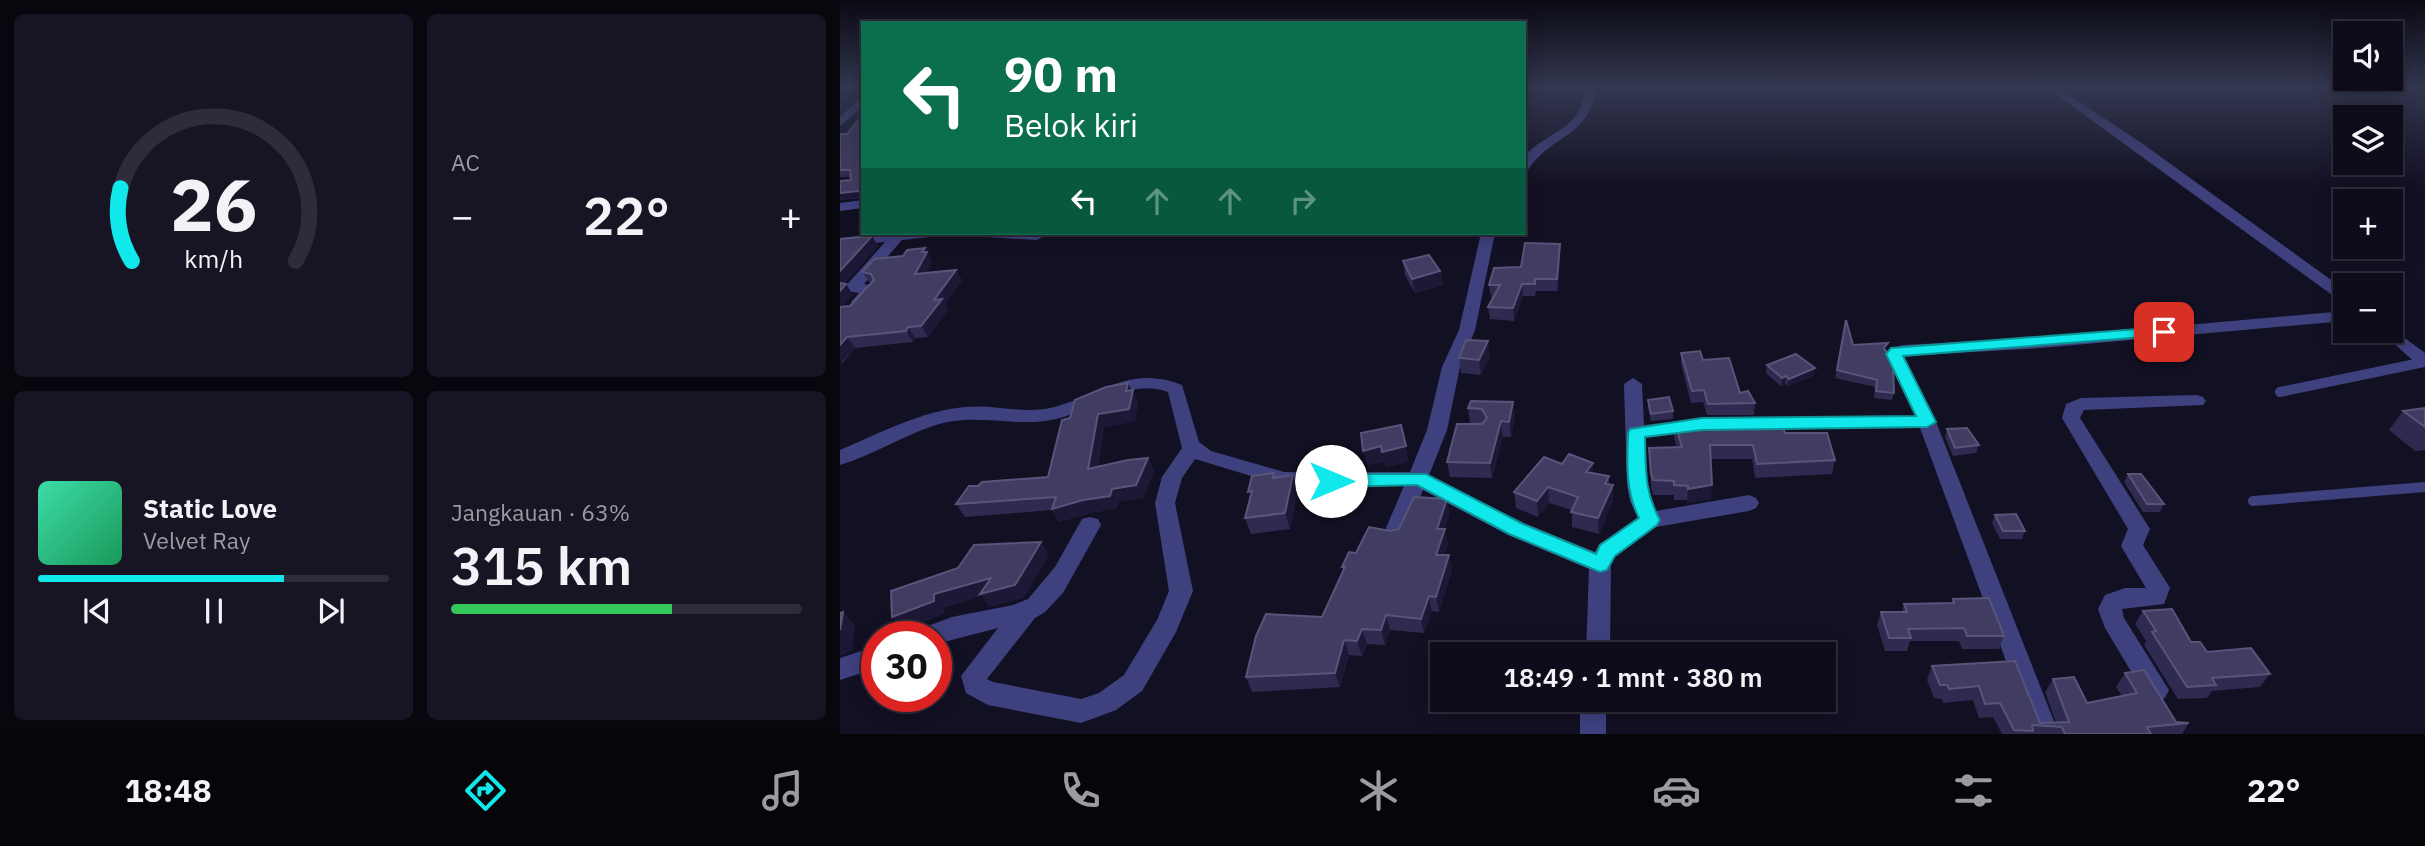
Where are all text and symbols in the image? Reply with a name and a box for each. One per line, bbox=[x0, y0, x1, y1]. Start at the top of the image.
map controls bbox=[2333, 21, 2403, 343]
button: sound bbox=[2333, 21, 2403, 91]
text: 90 m bbox=[1004, 42, 1118, 105]
icon: left bbox=[889, 49, 980, 140]
text: Belok kiri bbox=[1004, 104, 1138, 146]
button: layers bbox=[2333, 105, 2403, 175]
text: AC bbox=[451, 147, 480, 177]
text: 26 bbox=[170, 157, 257, 252]
text: 22° bbox=[583, 182, 670, 249]
icon: left bbox=[1065, 182, 1103, 220]
icon: ahead bbox=[1138, 182, 1176, 220]
icon: ahead bbox=[1211, 182, 1249, 220]
icon: right bbox=[1284, 182, 1322, 220]
button: + bbox=[2333, 189, 2403, 259]
text: − bbox=[451, 191, 474, 240]
text: + bbox=[779, 191, 802, 240]
text: km/h bbox=[184, 242, 243, 275]
button: − bbox=[2333, 273, 2403, 343]
pin bbox=[2134, 302, 2194, 362]
icon: arrive bbox=[2145, 313, 2183, 351]
position arrow bbox=[1294, 444, 1368, 518]
text: Static Love bbox=[143, 491, 277, 525]
text: Jangkauan · 63% bbox=[451, 497, 630, 527]
text: Velvet Ray bbox=[143, 525, 250, 555]
text: 315 km bbox=[451, 532, 632, 599]
icon: previous bbox=[78, 592, 116, 630]
icon: pause bbox=[195, 592, 233, 630]
icon: next bbox=[312, 592, 350, 630]
speed limit sign: 30 bbox=[861, 621, 952, 712]
text: 18:49 · 1 mnt · 380 m bbox=[1503, 660, 1763, 694]
icon: directions bbox=[461, 766, 510, 815]
icon: music bbox=[758, 766, 807, 815]
icon: phone bbox=[1056, 766, 1105, 815]
icon: climate bbox=[1354, 766, 1403, 815]
icon: car bbox=[1652, 766, 1701, 815]
icon: filters bbox=[1949, 766, 1998, 815]
text: 18:48 bbox=[124, 769, 212, 811]
text: 22° bbox=[2247, 769, 2301, 811]

